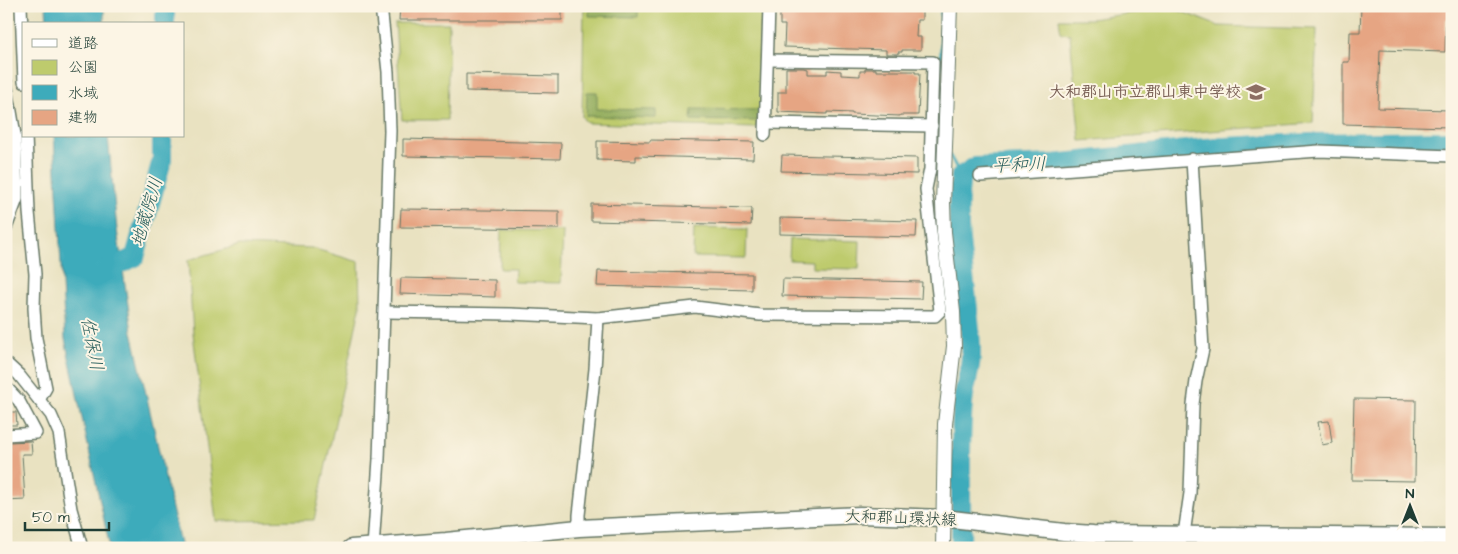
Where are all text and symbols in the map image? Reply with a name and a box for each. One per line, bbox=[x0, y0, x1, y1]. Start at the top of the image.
legend bbox=[22, 22, 185, 138]
text: 道路 bbox=[68, 33, 98, 54]
text: 公園 bbox=[68, 57, 98, 78]
place label: 大和郡山市立郡山東中学校 bbox=[1049, 81, 1241, 103]
school or university icon: 大和郡山市立郡山東中学校 bbox=[1245, 81, 1267, 103]
text: 水域 bbox=[68, 83, 98, 104]
text: 建物 bbox=[68, 107, 98, 128]
water label: 平和川 bbox=[992, 152, 1046, 178]
water label: 地蔵院川 bbox=[125, 174, 169, 250]
water label: 佐保川 bbox=[75, 315, 109, 373]
north arrow bbox=[1386, 482, 1436, 532]
text: N bbox=[1406, 484, 1415, 504]
scale bar bbox=[25, 499, 109, 531]
street label: 大和郡山環状線 bbox=[845, 505, 957, 531]
text: 50 m bbox=[32, 507, 70, 528]

